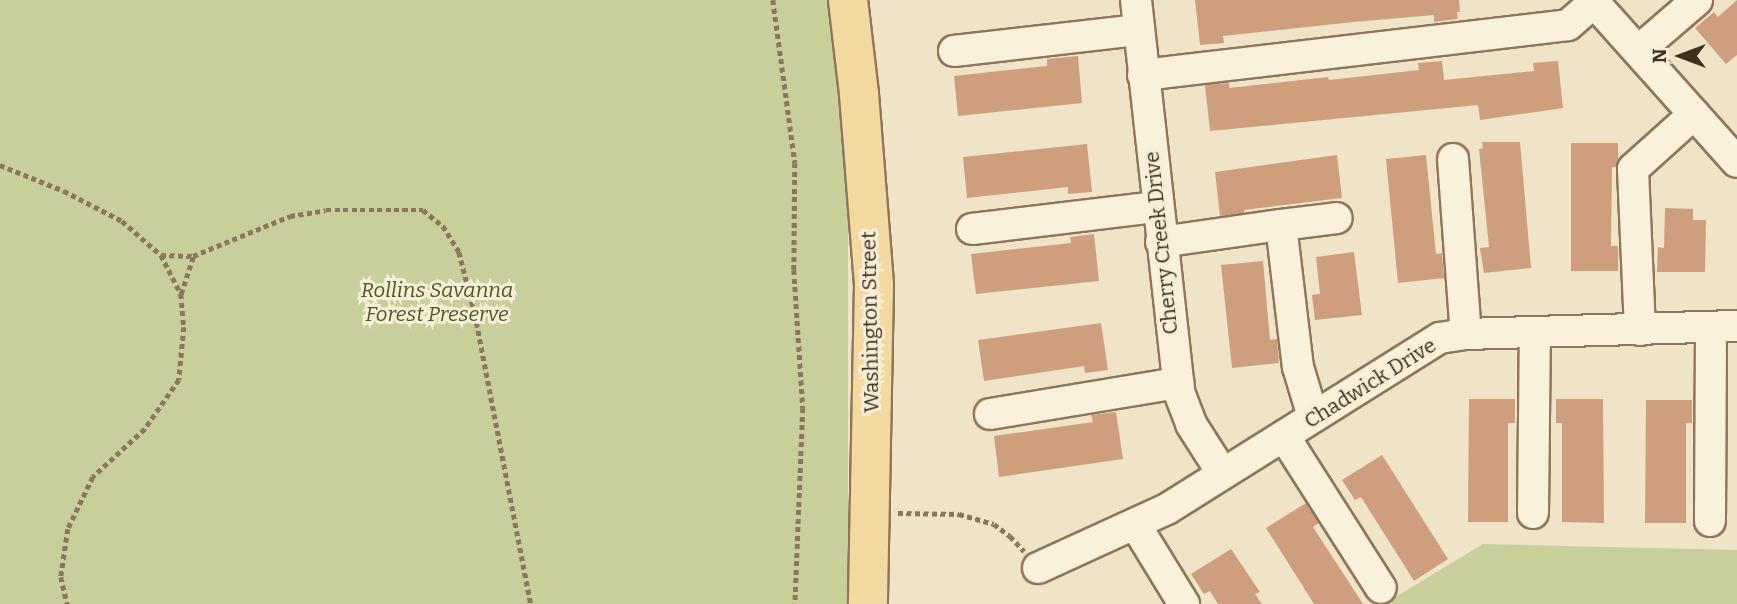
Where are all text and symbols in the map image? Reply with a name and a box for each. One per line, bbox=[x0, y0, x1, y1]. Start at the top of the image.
north arrow bbox=[1646, 21, 1716, 91]
text: N bbox=[1648, 49, 1671, 63]
street label: Cherry Creek Drive bbox=[1139, 150, 1183, 336]
street label: Washington Street bbox=[856, 231, 884, 413]
park label: Rollins Savanna Forest Preserve bbox=[361, 277, 513, 327]
street label: Chadwick Drive bbox=[1299, 332, 1441, 434]

